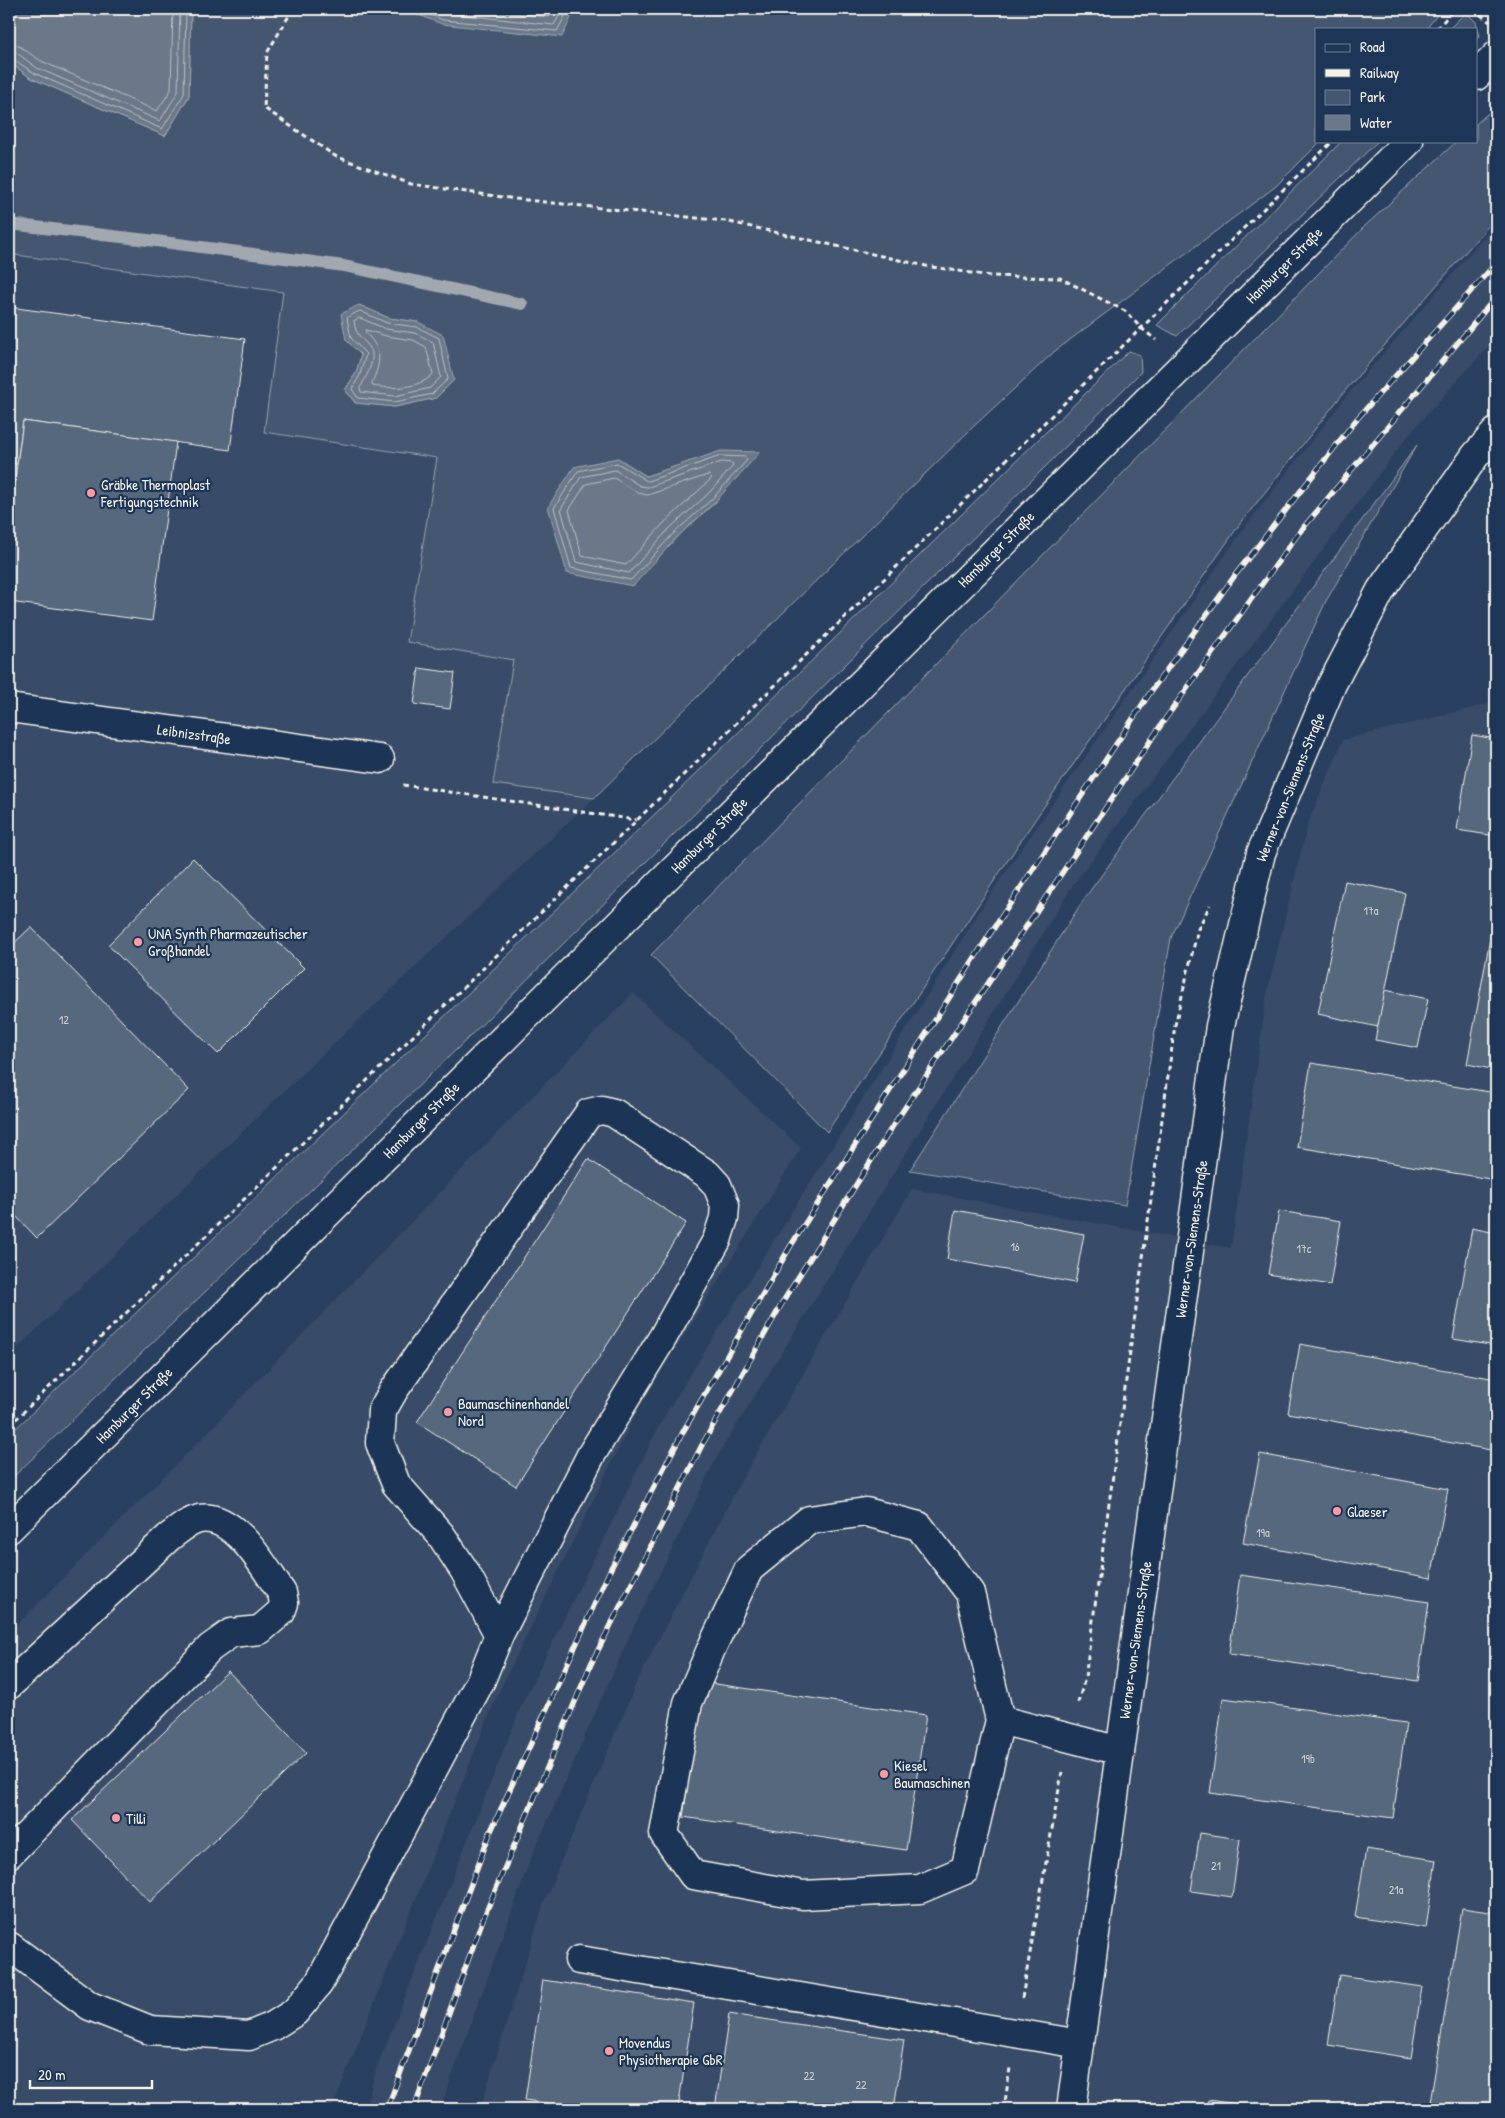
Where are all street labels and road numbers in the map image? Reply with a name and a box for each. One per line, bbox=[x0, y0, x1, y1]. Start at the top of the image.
street label: Hamburger Straße bbox=[1241, 222, 1327, 308]
street label: Hamburger Straße bbox=[953, 506, 1039, 592]
street label: Werner-von-Siemens-Straße bbox=[1250, 709, 1330, 865]
street label: Leibnizstraße bbox=[156, 718, 232, 750]
street label: Hamburger Straße bbox=[666, 792, 752, 878]
street label: Hamburger Straße bbox=[378, 1077, 464, 1163]
street label: Werner-von-Siemens-Straße bbox=[1170, 1159, 1212, 1319]
street label: Hamburger Straße bbox=[91, 1362, 177, 1448]
street label: Werner-von-Siemens-Straße bbox=[1114, 1560, 1156, 1720]

